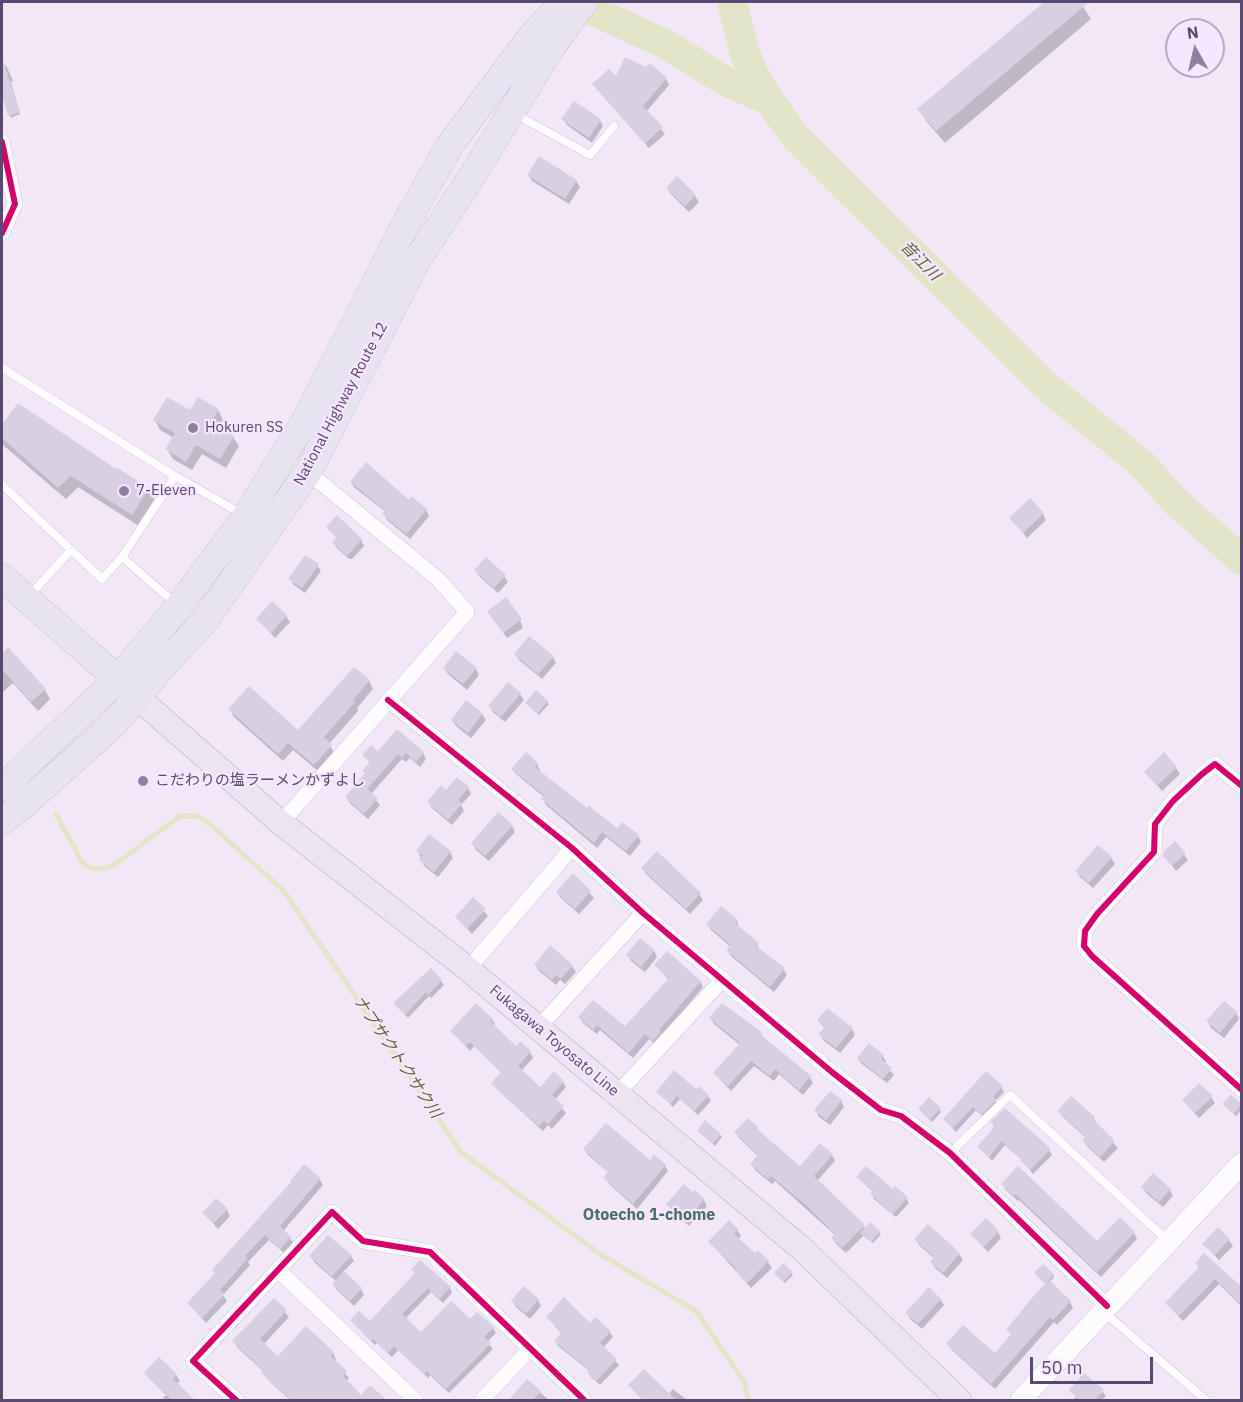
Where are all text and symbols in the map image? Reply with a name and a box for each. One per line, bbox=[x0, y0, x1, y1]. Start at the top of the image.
north arrow bbox=[1165, 18, 1225, 78]
text: N bbox=[1186, 21, 1200, 43]
water label: 音江川 bbox=[896, 237, 944, 285]
street label: National Highway Route 12 bbox=[290, 319, 392, 489]
place label: Hokuren SS bbox=[205, 419, 283, 437]
marker: Hokuren SS bbox=[186, 421, 200, 435]
place label: 7-Eleven bbox=[136, 482, 196, 500]
marker: 7-Eleven bbox=[117, 484, 131, 498]
place label: こだわりの塩ラーメンかずよし bbox=[155, 772, 365, 790]
marker: こだわりの塩ラーメンかずよし bbox=[136, 774, 150, 788]
street label: Fukagawa Toyosato Line bbox=[486, 982, 622, 1100]
water label: ナプサクトクサク川 bbox=[349, 992, 445, 1122]
district label: Otoecho 1-chome bbox=[583, 1205, 715, 1225]
scale bar bbox=[1033, 1345, 1156, 1383]
text: 50 m bbox=[1041, 1356, 1083, 1379]

